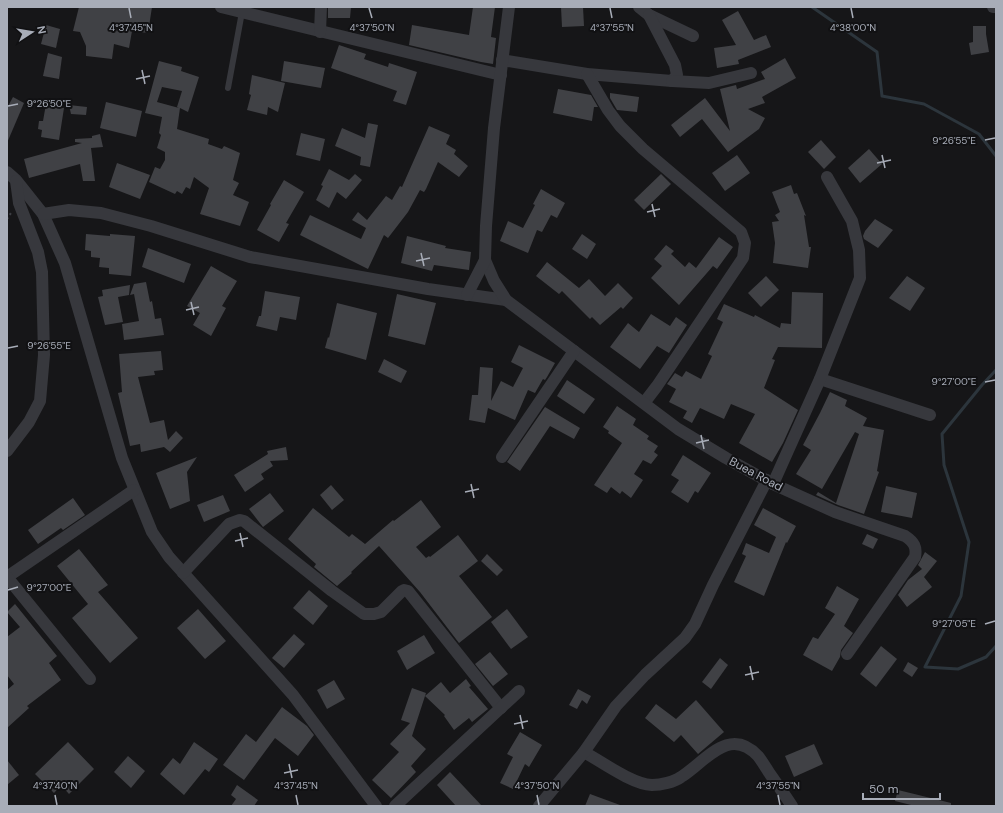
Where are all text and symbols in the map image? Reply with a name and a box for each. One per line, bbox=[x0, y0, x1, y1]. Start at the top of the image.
north arrow bbox=[12, 12, 52, 52]
text: 4°37'45"N bbox=[109, 21, 153, 34]
text: 4°37'50"N bbox=[350, 21, 395, 34]
text: 4°37'55"N bbox=[590, 21, 634, 34]
text: 4°38'00"N bbox=[830, 21, 876, 34]
text: N bbox=[34, 25, 49, 35]
text: 9°26'50"E bbox=[27, 97, 72, 110]
text: 9°26'55"E bbox=[932, 134, 976, 147]
text: 9°26'55"E bbox=[27, 339, 71, 352]
text: 9°27'00"E bbox=[932, 375, 977, 388]
street label: Buea Road bbox=[726, 453, 786, 495]
text: 9°27'00"E bbox=[27, 581, 72, 594]
text: 9°27'05"E bbox=[932, 617, 976, 630]
scale bar bbox=[863, 775, 940, 801]
text: 4°37'40"N bbox=[33, 779, 77, 792]
text: 4°37'45"N bbox=[274, 779, 318, 792]
text: 4°37'50"N bbox=[515, 779, 560, 792]
text: 4°37'55"N bbox=[756, 779, 800, 792]
text: 50 m bbox=[869, 781, 898, 797]

